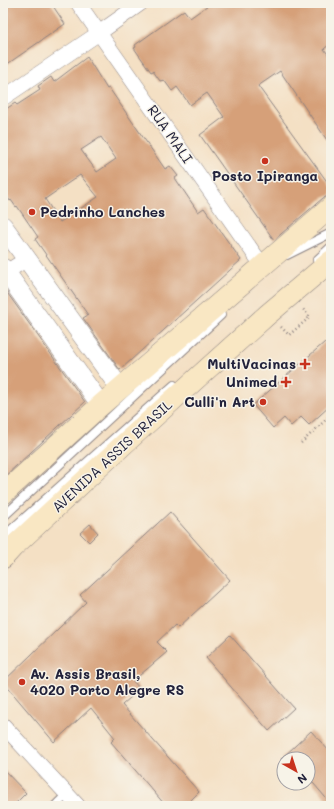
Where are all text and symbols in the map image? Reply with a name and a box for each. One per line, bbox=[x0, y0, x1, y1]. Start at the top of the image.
street label: RUA MALI bbox=[143, 101, 197, 167]
marker: Posto Ipiranga bbox=[260, 156, 270, 166]
place label: Posto Ipiranga bbox=[212, 166, 319, 185]
place label: Pedrinho Lanches bbox=[40, 202, 165, 221]
marker: Pedrinho Lanches bbox=[27, 207, 37, 217]
place label: MultiVacinas bbox=[207, 354, 296, 373]
marker: MultiVacinas bbox=[299, 358, 311, 370]
place label: Unimed bbox=[226, 372, 277, 391]
marker: Unimed bbox=[280, 376, 292, 388]
place label: Culli'n Art bbox=[184, 392, 255, 411]
street label: AVENIDA ASSIS BRASIL bbox=[48, 395, 176, 516]
marker: Culli'n Art bbox=[258, 397, 268, 407]
place label: Av. Assis Brasil, 4020 Porto Alegre RS bbox=[30, 664, 184, 699]
marker: Av. Assis Brasil, 4020 Porto Alegre RS bbox=[17, 677, 27, 687]
north arrow bbox=[276, 751, 316, 791]
text: N bbox=[295, 771, 311, 788]

